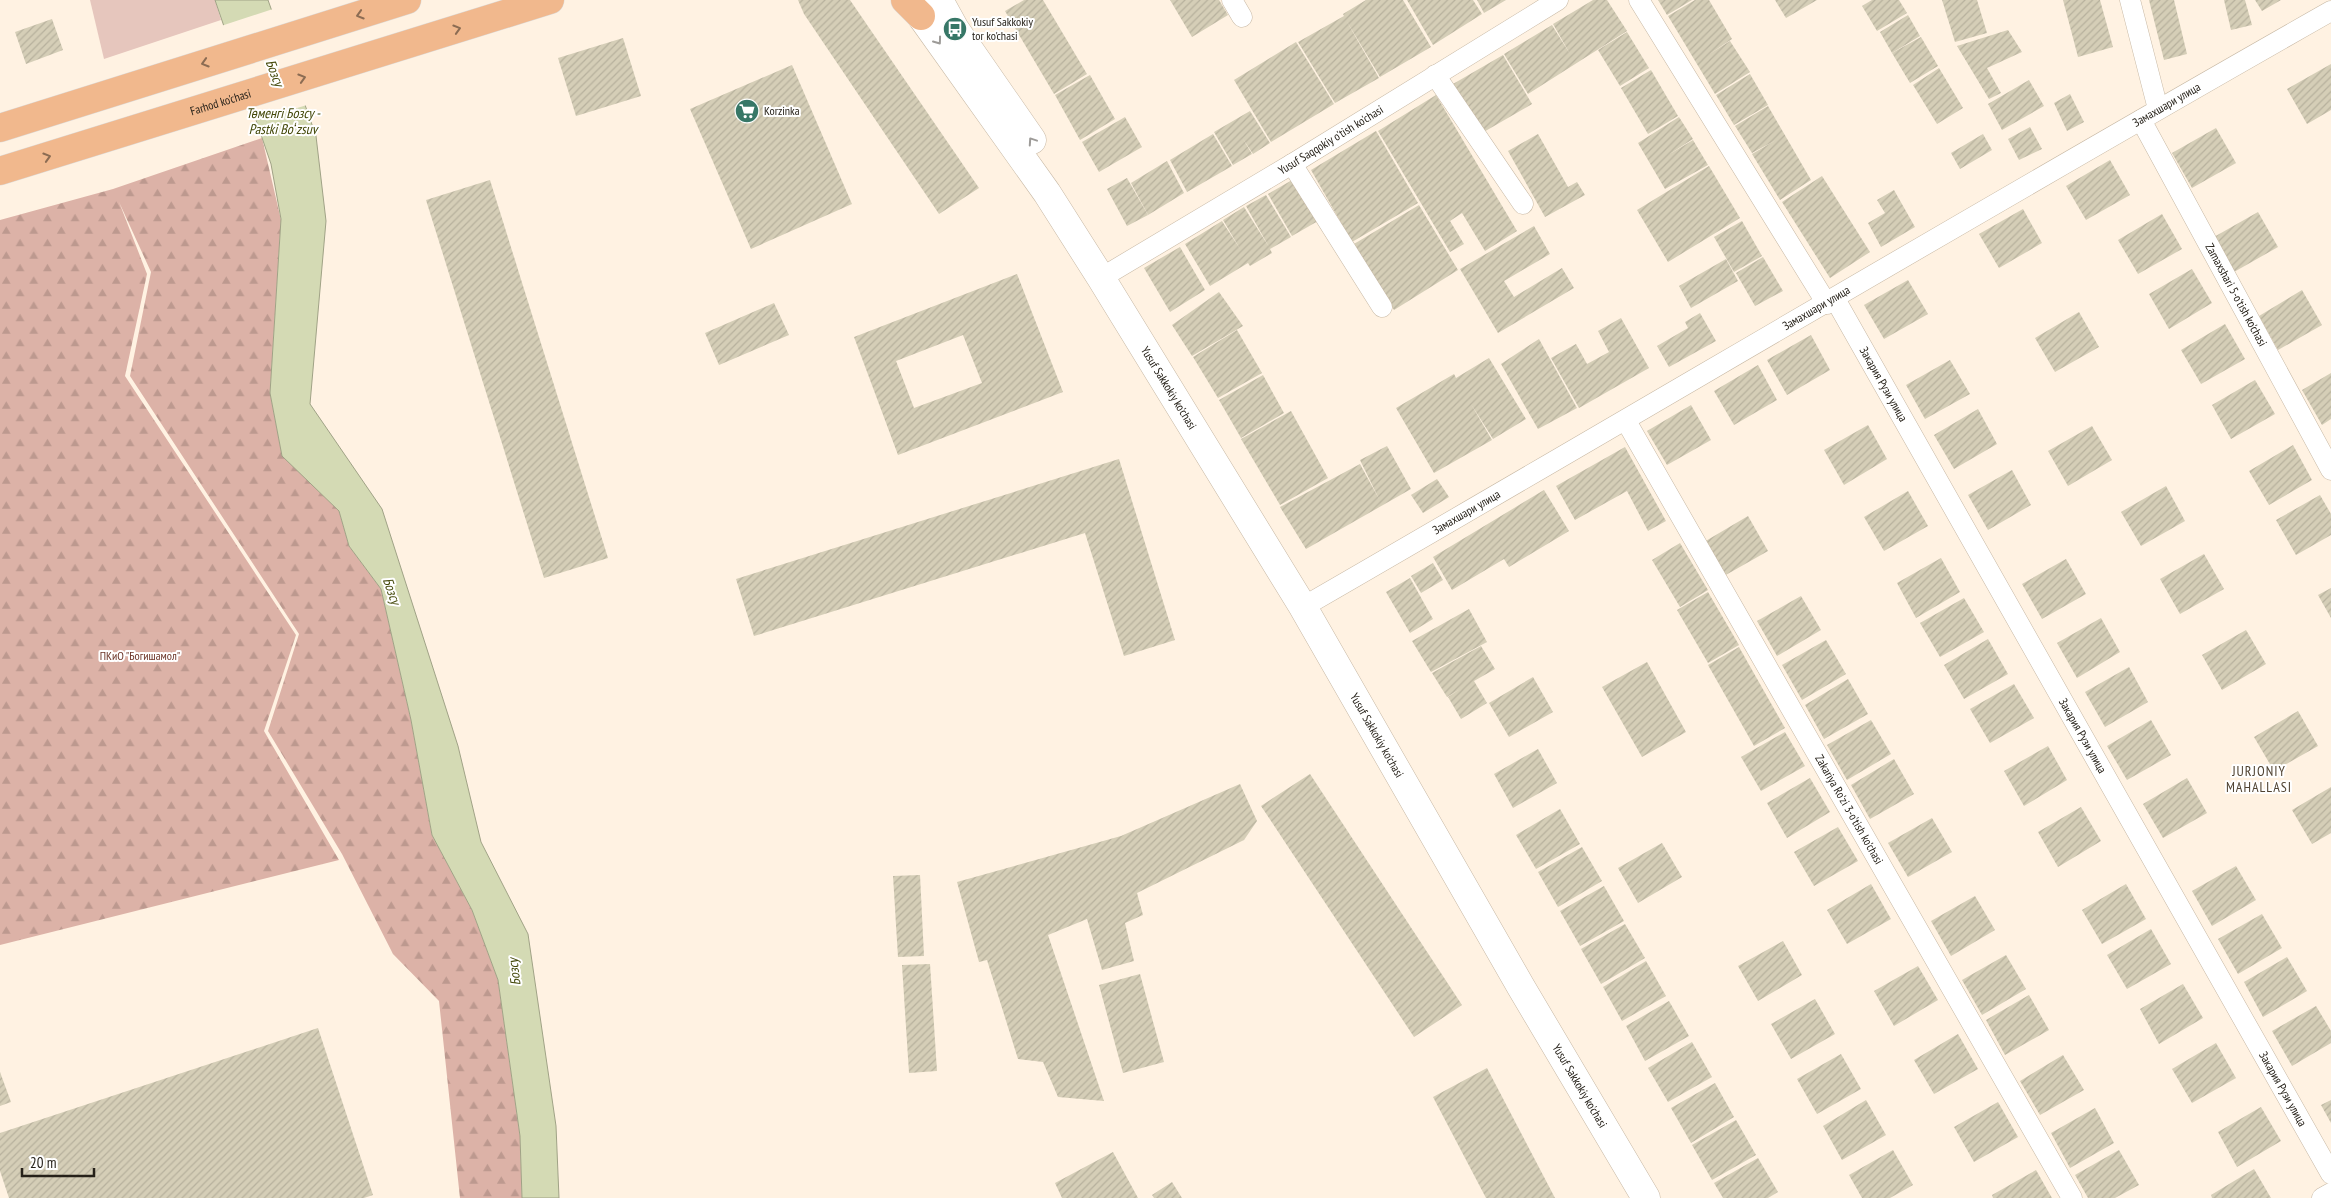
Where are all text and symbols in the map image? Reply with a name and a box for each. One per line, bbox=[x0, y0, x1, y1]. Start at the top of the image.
one-way arrow bbox=[357, 9, 365, 19]
place label: Yusuf Sakkokiy tor ko'chasi bbox=[972, 14, 1033, 43]
bus stop icon: Yusuf Sakkokiy tor ko'chasi bbox=[942, 16, 968, 42]
one-way arrow bbox=[453, 25, 461, 35]
one-way arrow bbox=[932, 35, 941, 45]
water label: Бозсу bbox=[262, 57, 289, 91]
one-way arrow bbox=[202, 58, 210, 68]
one-way arrow bbox=[297, 73, 306, 83]
street label: Замахшари улица bbox=[2130, 79, 2203, 130]
street label: Farhod ko'chasi bbox=[188, 85, 253, 118]
supermarket icon: Korzinka bbox=[734, 98, 760, 124]
street label: Yusuf Saqqokiy o'tish ko'chasi bbox=[1275, 102, 1386, 178]
place label: Korzinka bbox=[764, 103, 800, 118]
water label: Төменгі Бозсу - Pastki Boʻzsuv bbox=[246, 104, 321, 138]
one-way arrow bbox=[1029, 137, 1038, 146]
one-way arrow bbox=[42, 152, 50, 162]
street label: Zamaxshari 5-o'tish ko'chasi bbox=[2202, 241, 2270, 349]
street label: Замахшари улица bbox=[1780, 282, 1853, 333]
street label: Yusuf Sakkokiy ko'chasi bbox=[1138, 344, 1200, 432]
street label: Закария Рузи улица bbox=[1857, 344, 1911, 424]
street label: Замахшари улица bbox=[1430, 486, 1503, 537]
water label: Бозсу bbox=[379, 575, 406, 608]
park label: ПКиО "Богишамол" bbox=[100, 648, 180, 663]
street label: Yusuf Sakkokiy ko'chasi bbox=[1347, 690, 1407, 780]
street label: Закария Рузи улица bbox=[2056, 695, 2110, 776]
street label: Zakariya Ro'zi 3-o'tish ko'chasi bbox=[1812, 752, 1887, 867]
district label: JURJONIY MAHALLASI bbox=[2226, 762, 2292, 796]
water label: Бозсу bbox=[503, 956, 524, 987]
street label: Yusuf Sakkokiy ko'chasi bbox=[1549, 1041, 1611, 1130]
street label: Закария Рузи улица bbox=[2256, 1049, 2310, 1129]
scale bar bbox=[22, 1146, 95, 1178]
text: 20 m bbox=[30, 1153, 56, 1172]

